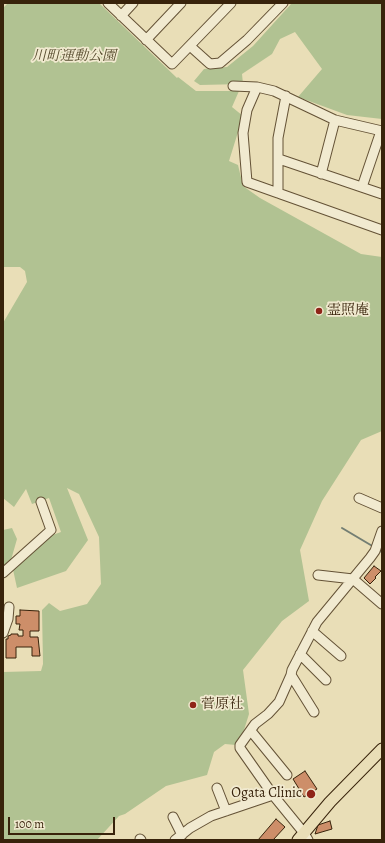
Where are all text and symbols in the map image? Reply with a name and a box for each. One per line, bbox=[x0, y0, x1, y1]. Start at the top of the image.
park label: 川町運動公園 bbox=[32, 49, 116, 65]
place label: 霊照庵 bbox=[327, 303, 369, 319]
marker: 霊照庵 bbox=[314, 306, 324, 316]
place label: 菅原社 bbox=[201, 697, 243, 713]
marker: 菅原社 bbox=[188, 700, 198, 710]
place label: Ogata Clinic bbox=[231, 786, 302, 802]
marker: Ogata Clinic bbox=[305, 788, 317, 800]
scale bar bbox=[10, 809, 117, 835]
text: 100 m bbox=[15, 816, 44, 832]

